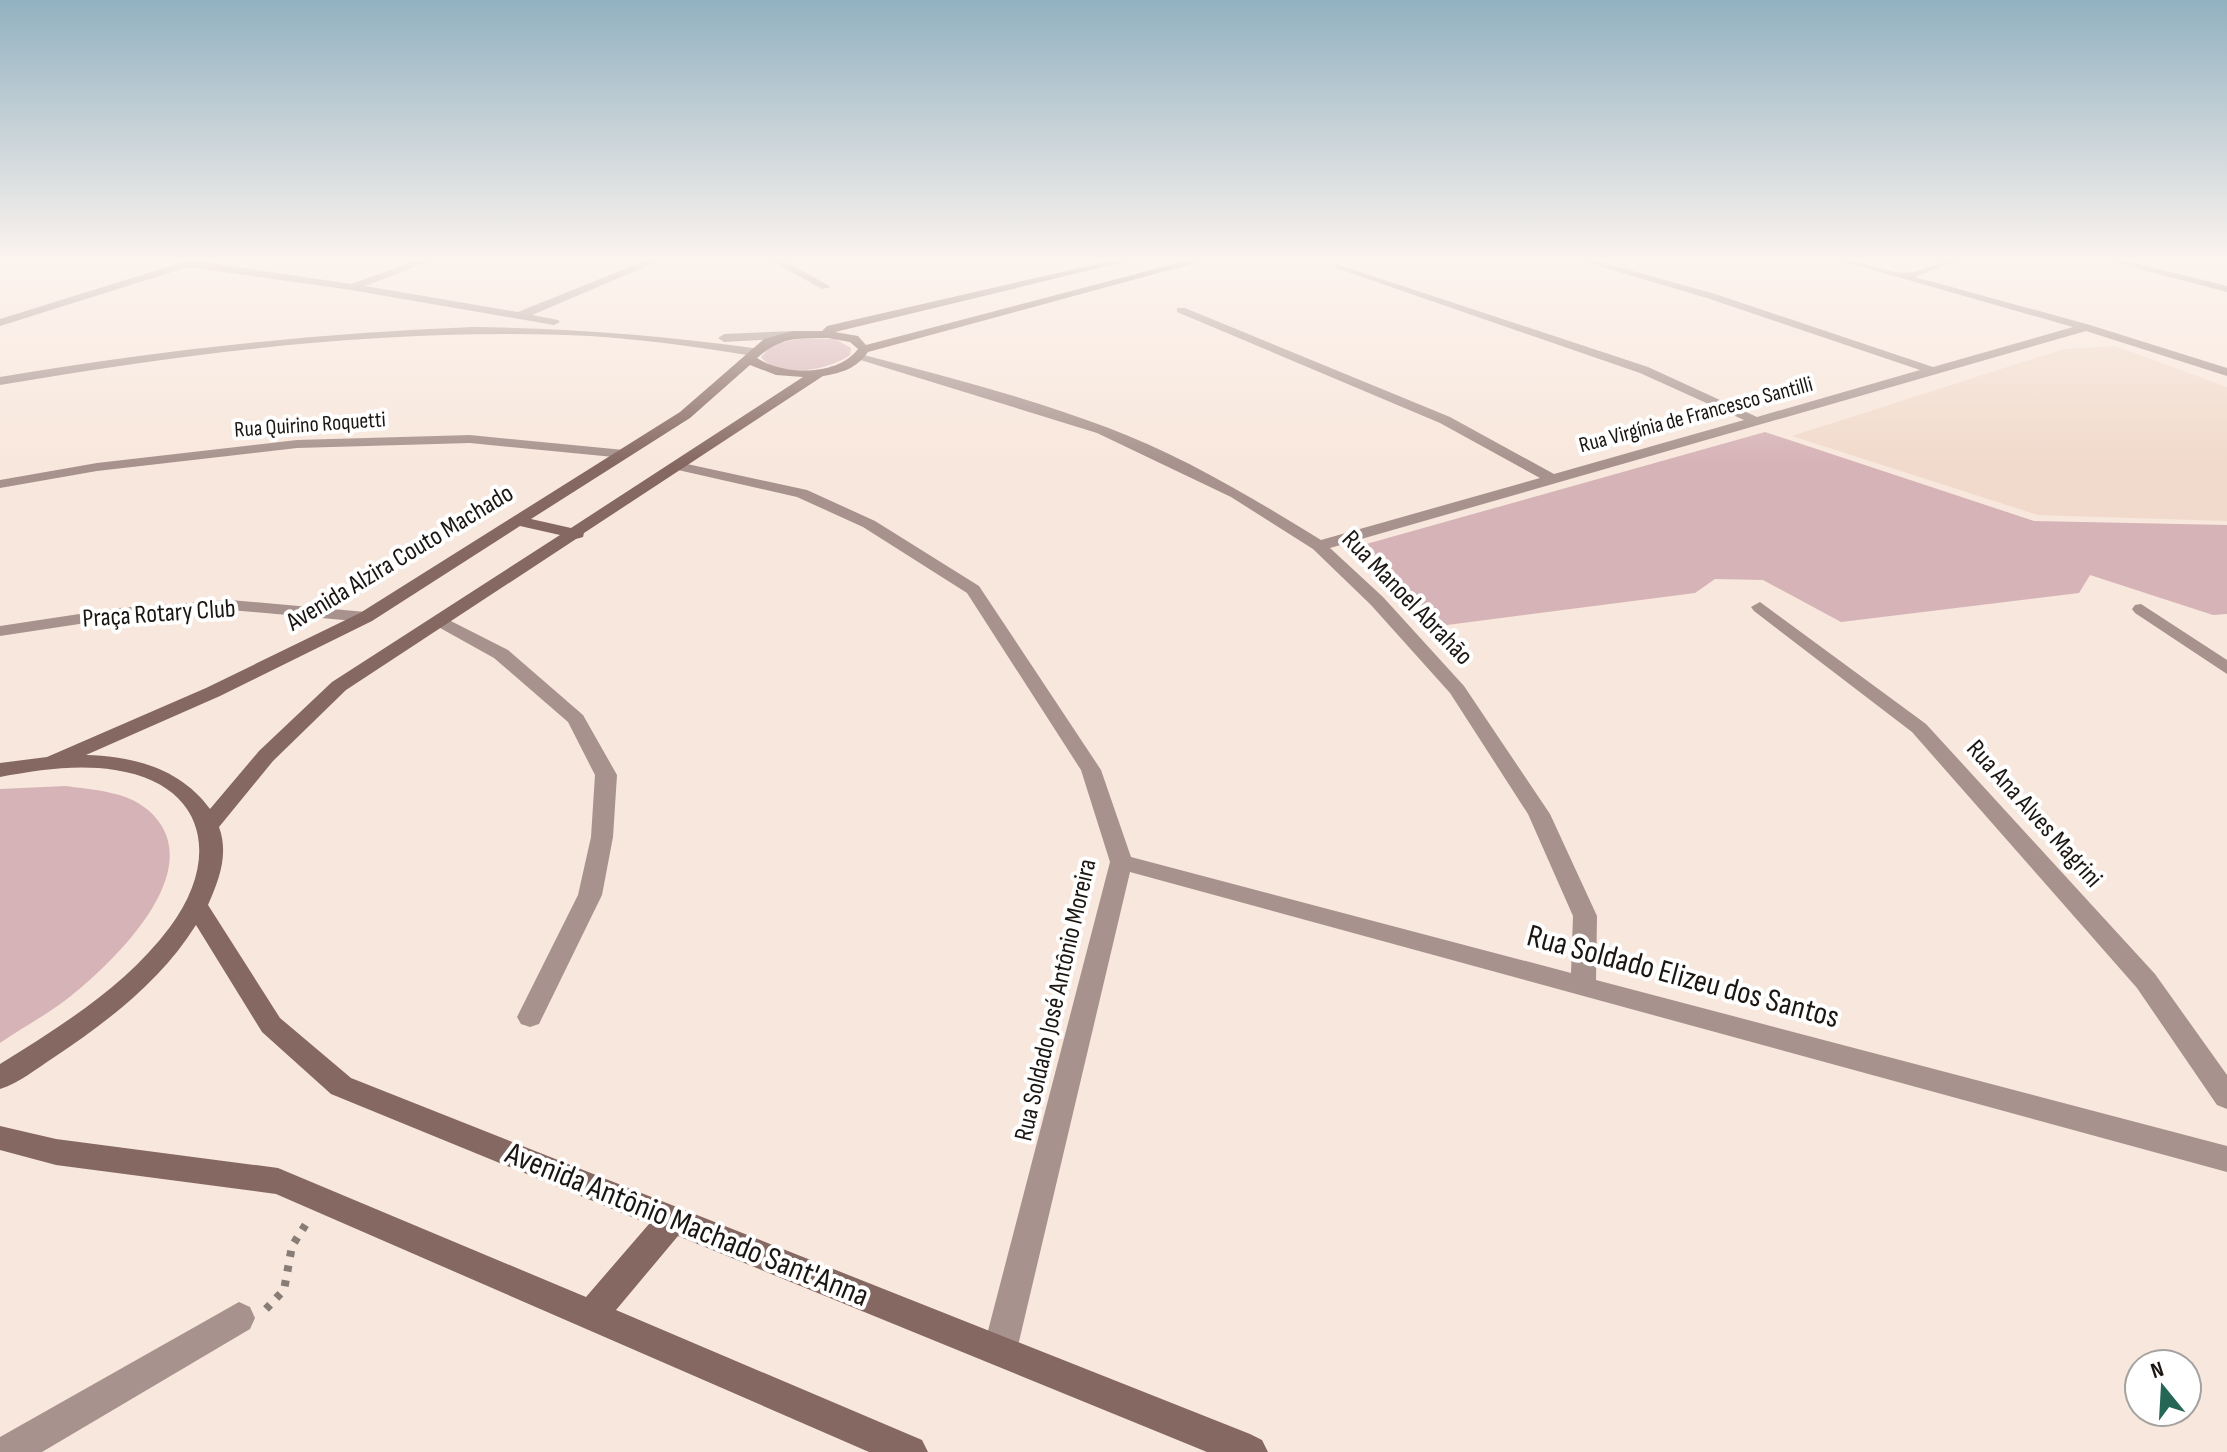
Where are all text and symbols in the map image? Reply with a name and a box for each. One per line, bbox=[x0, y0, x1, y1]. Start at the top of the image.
street label: Rua Virgínia de Francesco Santilli bbox=[1576, 371, 1816, 459]
street label: Rua Quirino Roquetti bbox=[233, 406, 387, 444]
street label: Avenida Alzira Couto Machado bbox=[280, 478, 519, 639]
street label: Rua Manoel Abrahão bbox=[1335, 524, 1479, 672]
street label: Praça Rotary Club bbox=[81, 593, 237, 635]
street label: Rua Ana Alves Magrini bbox=[1960, 734, 2108, 894]
street label: Rua Soldado José Antônio Moreira bbox=[1008, 856, 1104, 1144]
street label: Rua Soldado Elizeu dos Santos bbox=[1523, 917, 1843, 1037]
street label: Avenida Antônio Machado Sant'Anna bbox=[499, 1134, 874, 1316]
north arrow bbox=[2123, 1348, 2203, 1428]
text: N bbox=[2148, 1356, 2167, 1385]

